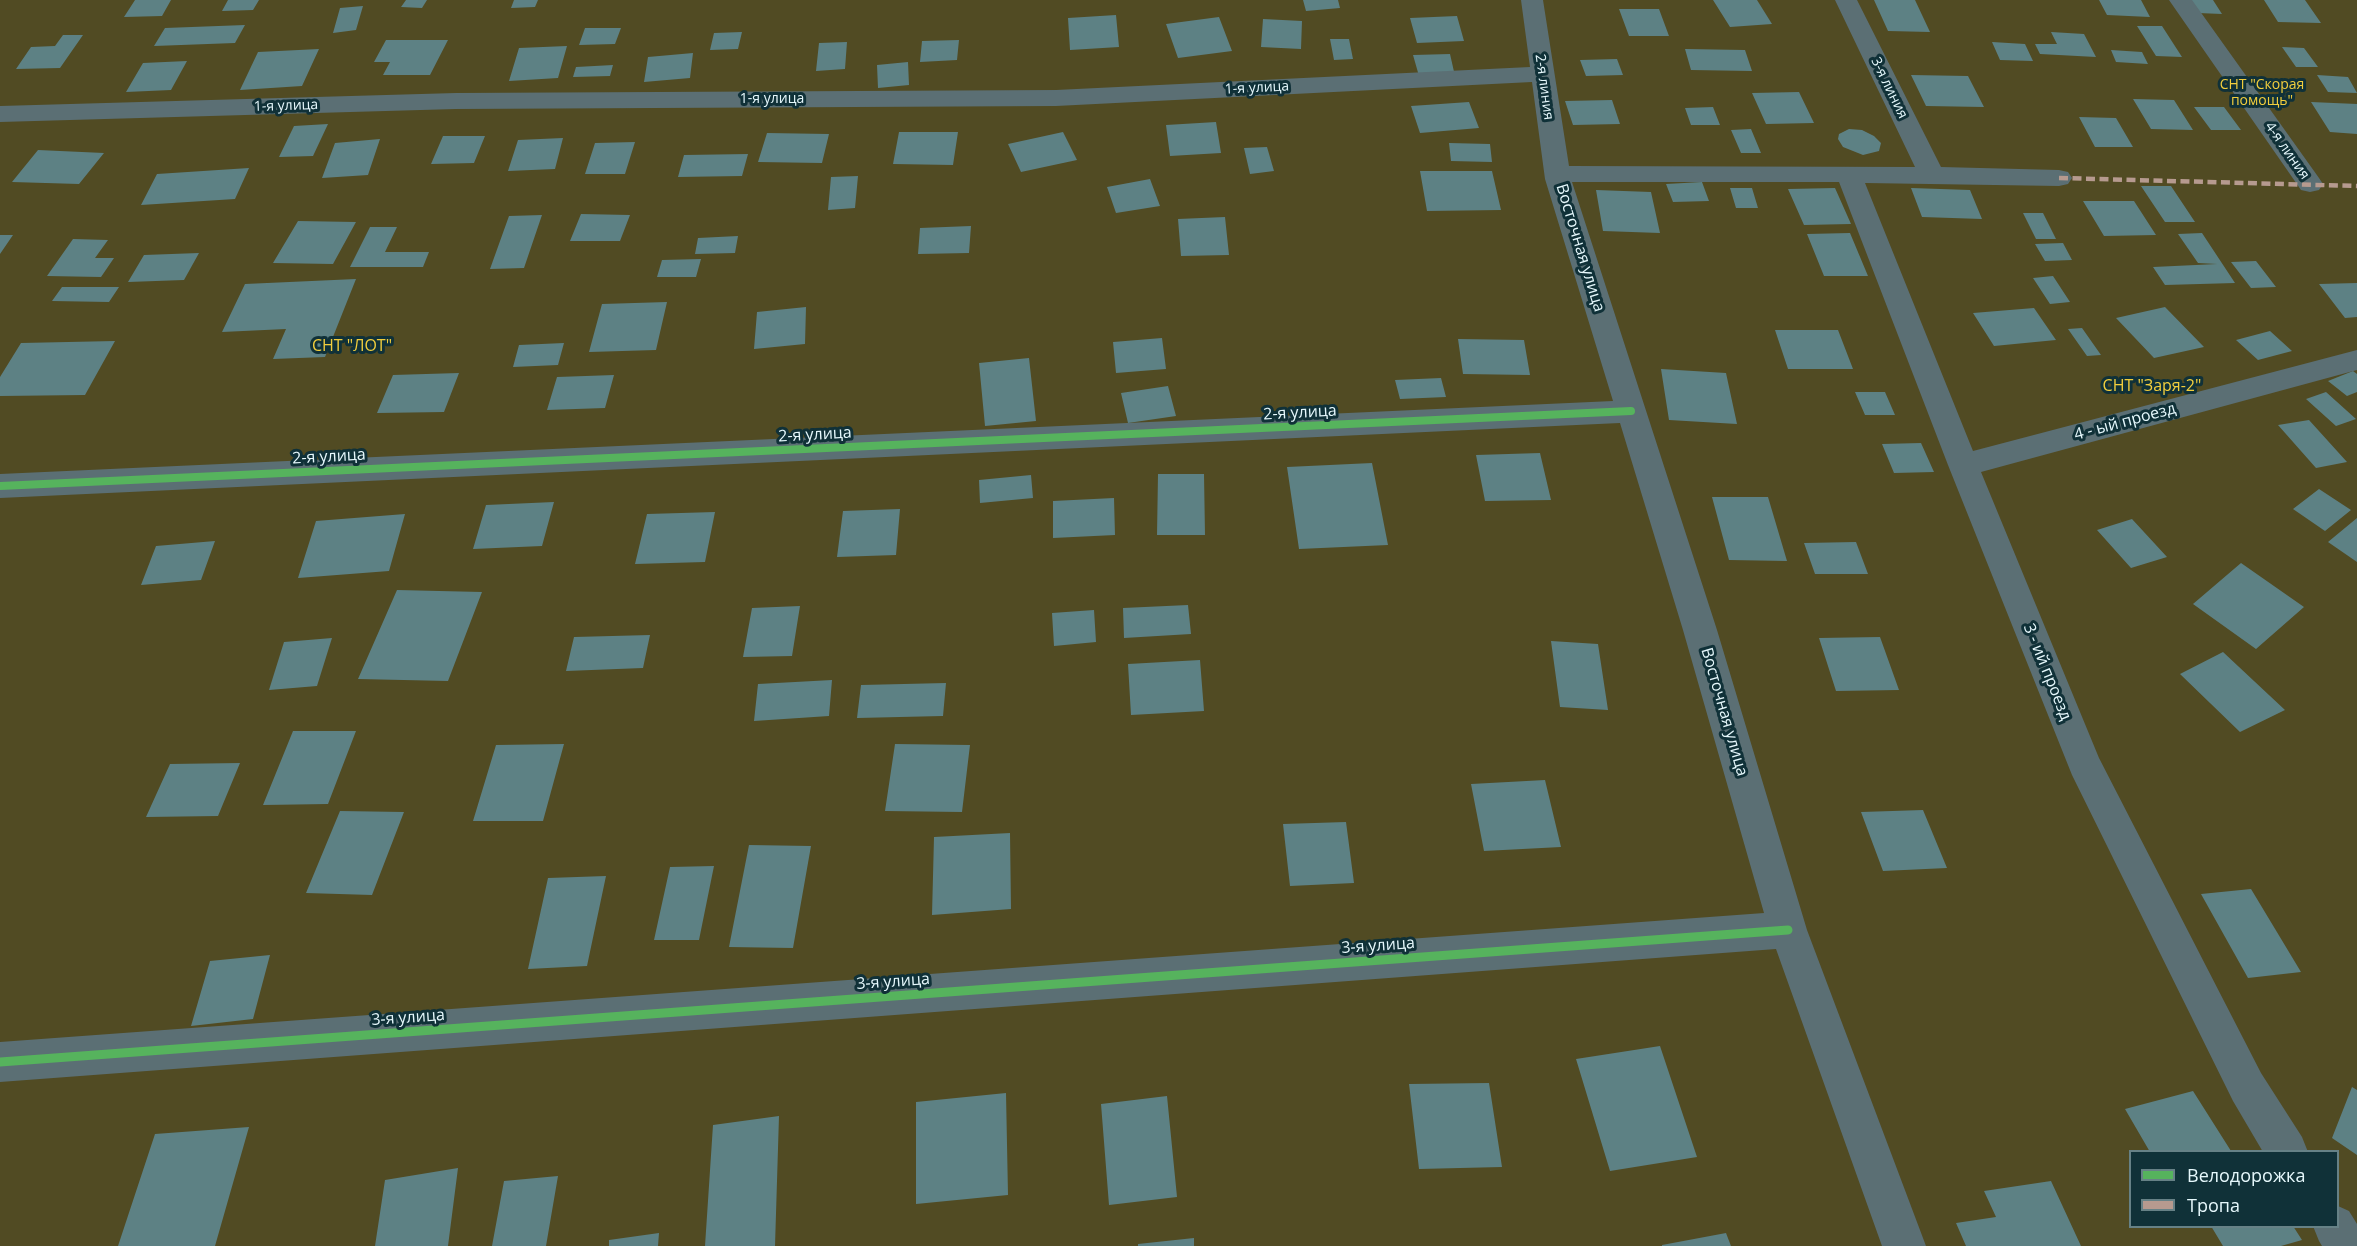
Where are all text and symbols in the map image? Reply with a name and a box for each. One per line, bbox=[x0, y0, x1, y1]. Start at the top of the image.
street label: 2-я линия bbox=[1531, 53, 1557, 121]
street label: 3-я линия bbox=[1867, 55, 1911, 121]
park label: СНТ "Скорая помощь" bbox=[2220, 77, 2304, 110]
street label: 1-я улица bbox=[1224, 78, 1290, 98]
street label: 1-я улица bbox=[740, 91, 804, 107]
street label: 1-я улица bbox=[254, 96, 318, 116]
street label: 4-я линия bbox=[2261, 119, 2313, 183]
street label: Восточная улица bbox=[1551, 182, 1609, 314]
park label: СНТ "ЛОТ" bbox=[312, 336, 392, 356]
park label: СНТ "Заря-2" bbox=[2103, 376, 2201, 396]
street label: 4 - ый проезд bbox=[2072, 399, 2178, 445]
street label: 2-я улица bbox=[1263, 401, 1337, 425]
street label: 2-я улица bbox=[778, 423, 852, 447]
street label: 2-я улица bbox=[292, 445, 366, 469]
street label: 3 - ий проезд bbox=[2019, 621, 2075, 723]
street label: Восточная улица bbox=[1696, 646, 1752, 778]
street label: 3-я улица bbox=[1341, 934, 1415, 958]
street label: 3-я улица bbox=[856, 970, 930, 994]
street label: 3-я улица bbox=[371, 1006, 445, 1030]
legend bbox=[2129, 1150, 2339, 1228]
text: Велодорожка bbox=[2187, 1163, 2305, 1187]
text: Тропа bbox=[2187, 1193, 2240, 1217]

